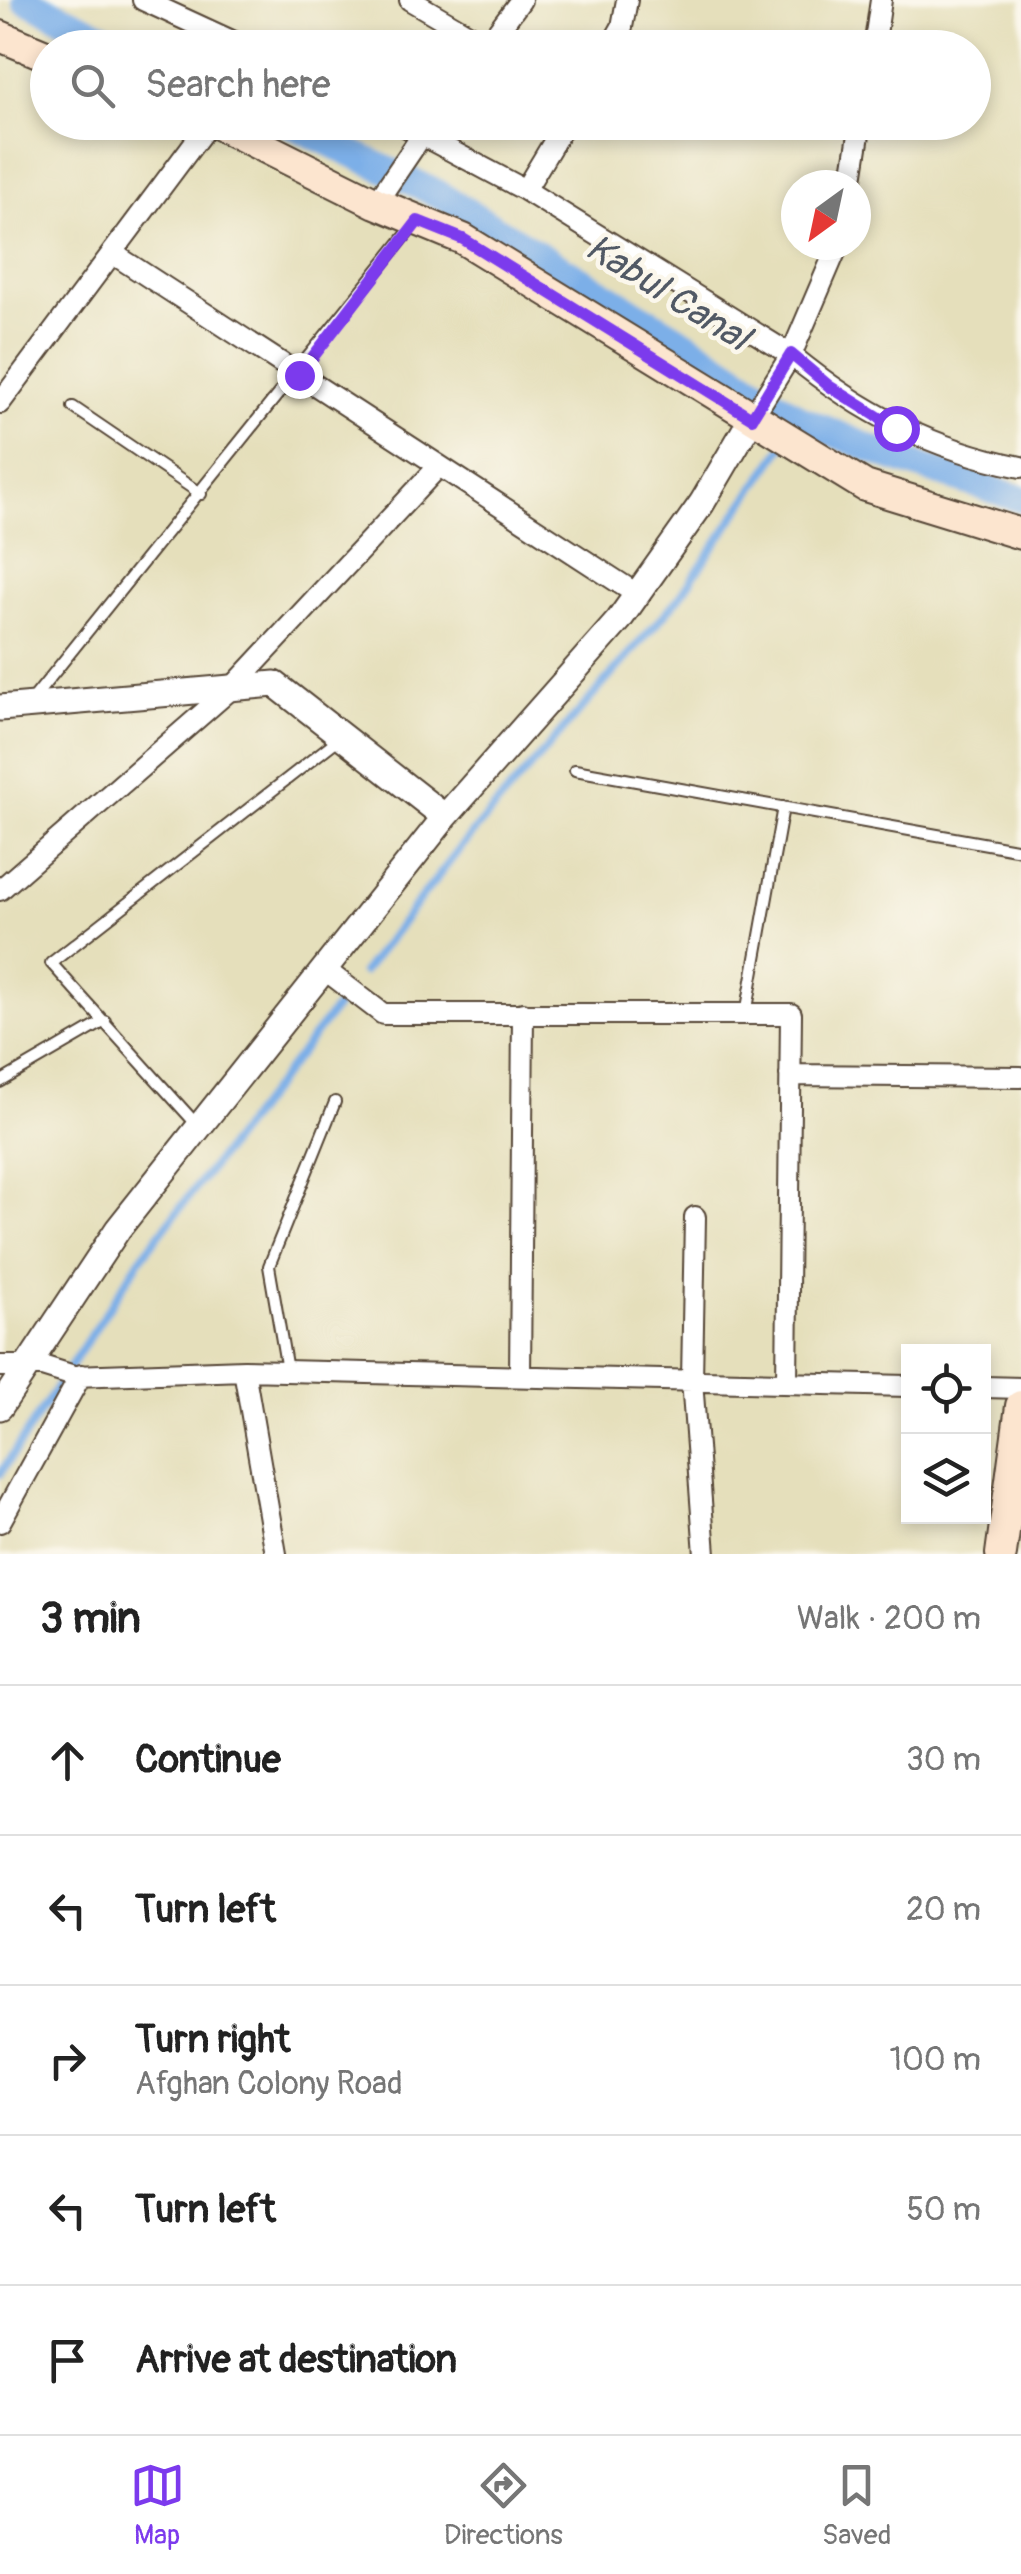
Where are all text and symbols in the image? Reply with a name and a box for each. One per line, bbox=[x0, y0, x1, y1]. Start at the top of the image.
search box bbox=[30, 30, 991, 140]
icon: search bbox=[65, 58, 120, 113]
text: Search here bbox=[145, 61, 331, 109]
north arrow bbox=[781, 170, 871, 260]
water label: Kabul Canal bbox=[577, 224, 761, 364]
route end bbox=[277, 353, 323, 399]
route start bbox=[874, 406, 920, 452]
map controls bbox=[901, 1344, 991, 1524]
button: locate bbox=[901, 1344, 991, 1434]
button: layers bbox=[901, 1434, 991, 1524]
text: 3 min bbox=[40, 1593, 141, 1645]
text: Walk · 200 m bbox=[797, 1599, 981, 1639]
icon: ahead bbox=[40, 1733, 95, 1788]
text: Continue bbox=[135, 1736, 281, 1784]
text: 30 m bbox=[906, 1740, 981, 1780]
icon: left bbox=[40, 1883, 95, 1938]
text: Turn left bbox=[135, 1886, 276, 1934]
text: 20 m bbox=[906, 1890, 981, 1930]
text: Turn right bbox=[135, 2016, 290, 2064]
icon: right bbox=[40, 2033, 95, 2088]
text: 100 m bbox=[889, 2040, 981, 2080]
text: Afghan Colony Road bbox=[135, 2064, 403, 2104]
icon: left bbox=[40, 2183, 95, 2238]
text: Turn left bbox=[135, 2186, 276, 2234]
text: 50 m bbox=[906, 2190, 981, 2230]
icon: arrive bbox=[40, 2333, 95, 2388]
text: Arrive at destination bbox=[135, 2336, 457, 2384]
tab: Map bbox=[130, 2458, 185, 2553]
tab: Directions bbox=[444, 2458, 563, 2553]
tab: Saved bbox=[822, 2458, 891, 2553]

